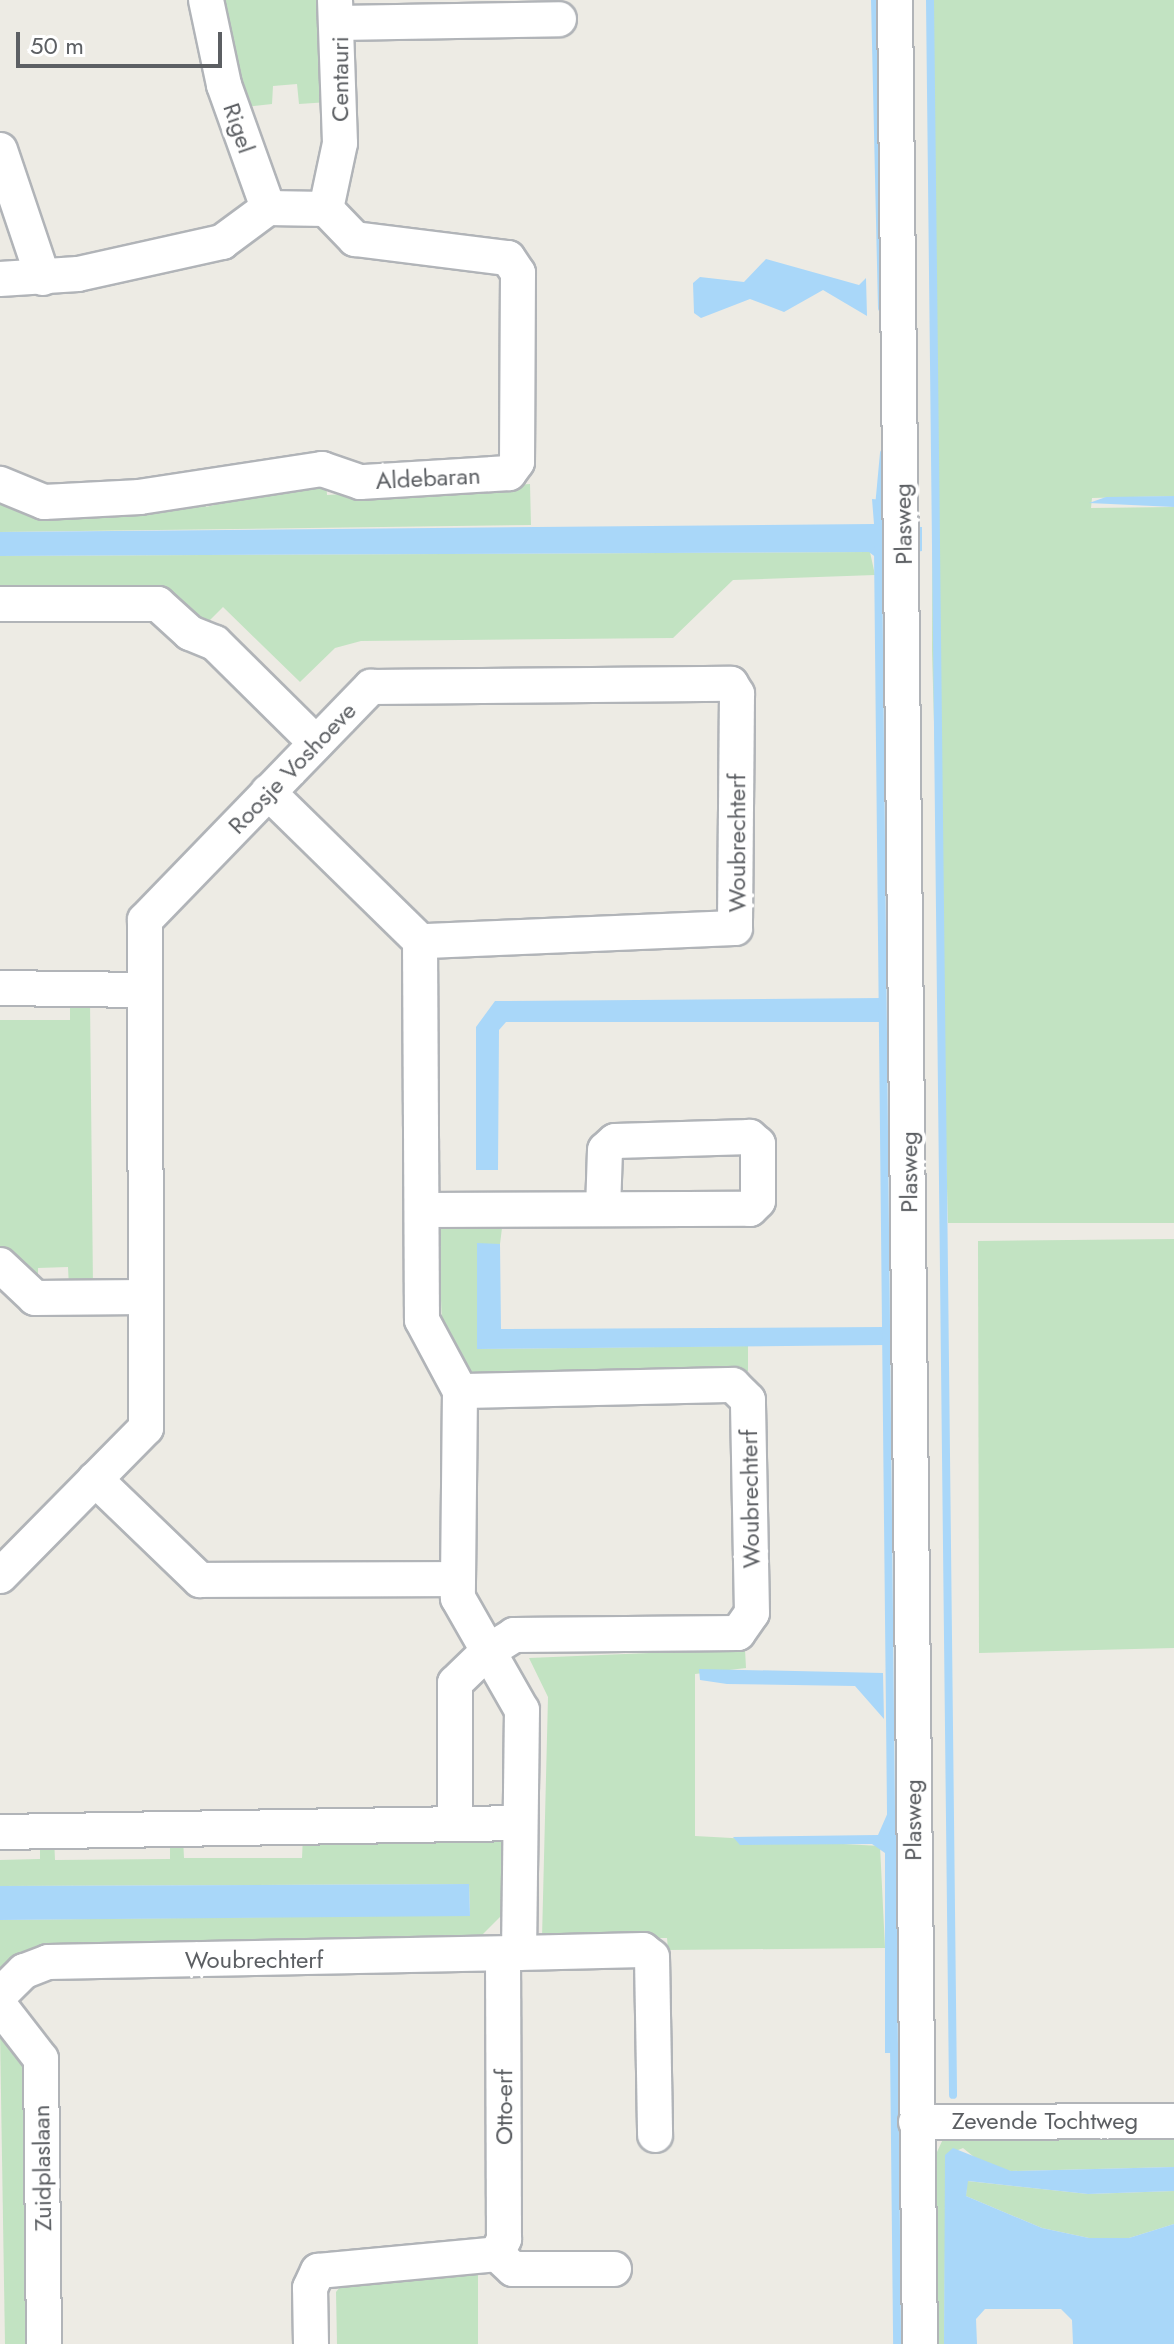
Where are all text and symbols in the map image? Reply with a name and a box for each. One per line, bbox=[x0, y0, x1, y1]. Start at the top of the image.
scale bar bbox=[20, 16, 226, 66]
text: 50 m bbox=[30, 28, 84, 63]
street label: Centauri bbox=[326, 36, 354, 122]
street label: Rigel bbox=[217, 99, 261, 157]
street label: Aldebaran bbox=[375, 461, 481, 495]
street label: Plasweg bbox=[888, 483, 918, 565]
street label: Roosje Voshoeve bbox=[222, 696, 362, 840]
street label: Woubrechterf bbox=[723, 774, 751, 912]
street label: Plasweg bbox=[895, 1131, 923, 1213]
street label: Woubrechterf bbox=[734, 1429, 766, 1569]
street label: Plasweg bbox=[899, 1779, 927, 1861]
street label: Woubrechterf bbox=[185, 1946, 323, 1974]
street label: Otto-erf bbox=[490, 2069, 518, 2145]
street label: Zuidplaslaan bbox=[26, 2105, 58, 2231]
street label: Zevende Tochtweg bbox=[952, 2107, 1138, 2135]

